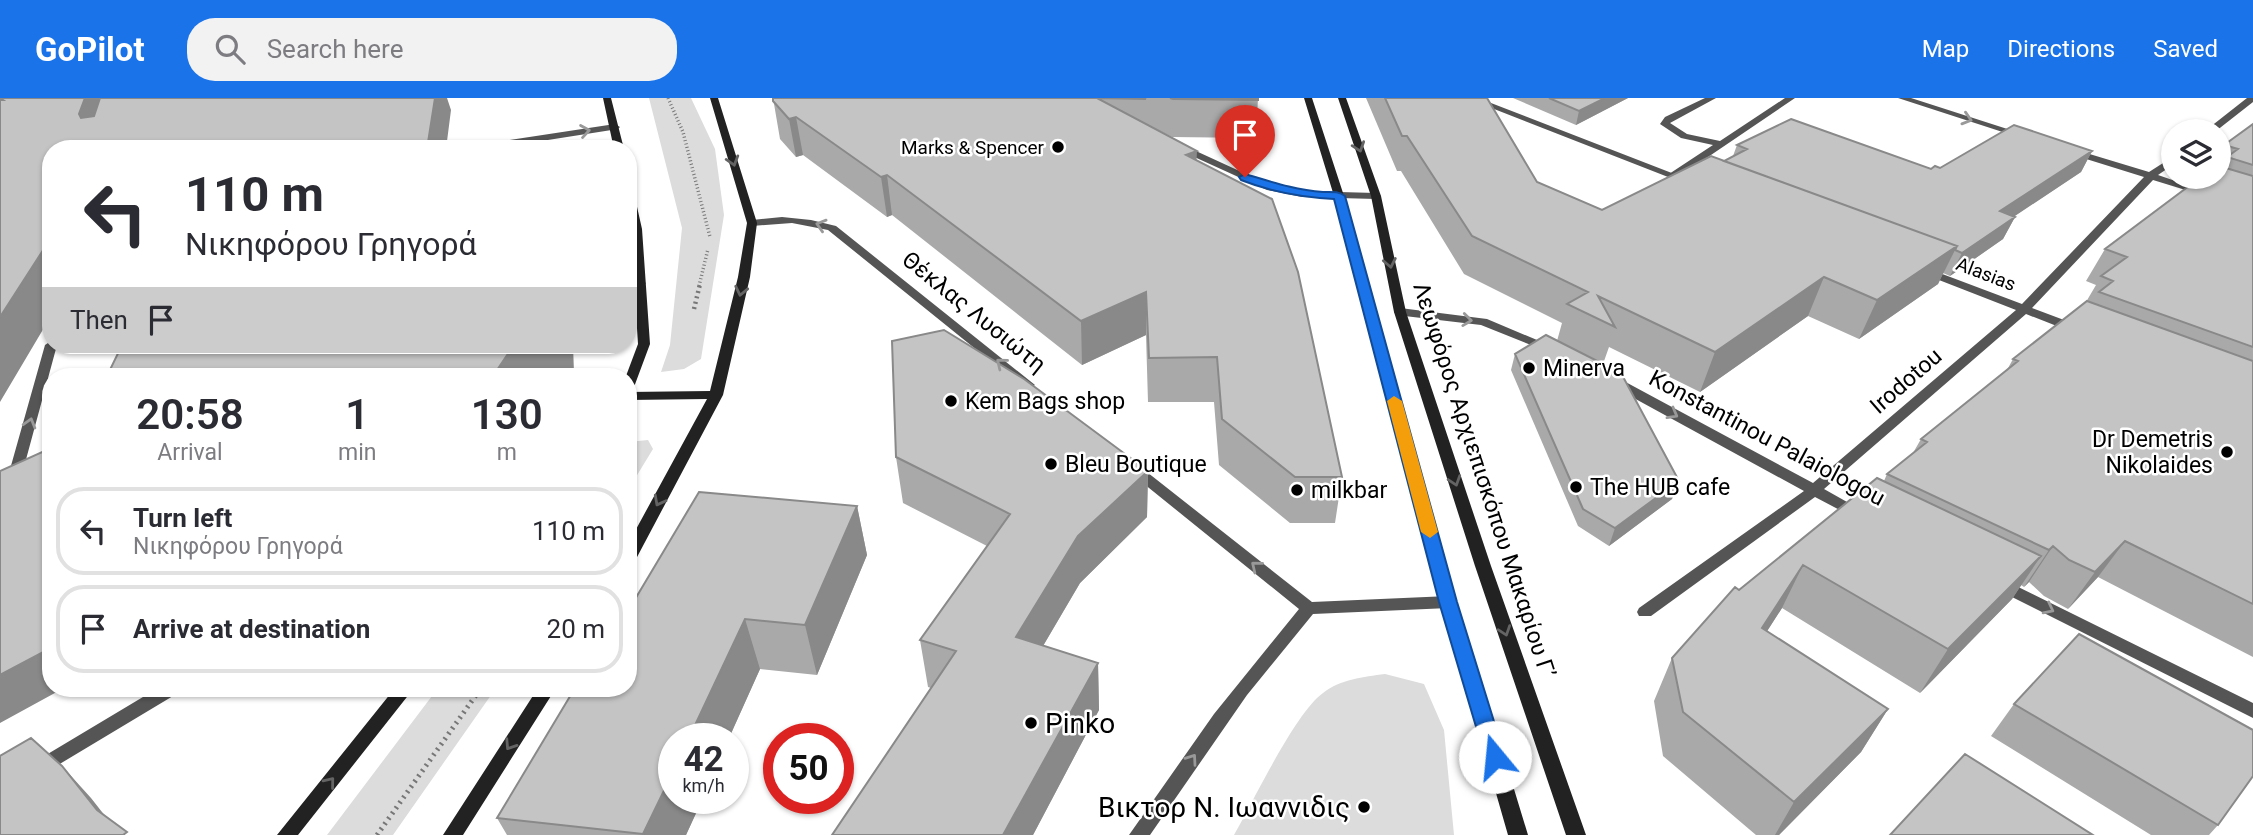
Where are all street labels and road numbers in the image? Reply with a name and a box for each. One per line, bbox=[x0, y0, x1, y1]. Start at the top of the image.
street label: Θέκλας Λυσιώτη bbox=[897, 246, 1051, 378]
street label: Alasias bbox=[1953, 252, 2019, 296]
street label: Λεωφόρος Αρχιεπισκόπου Μακαρίου Γ’ bbox=[1407, 279, 1561, 681]
street label: Irodotou bbox=[1865, 343, 1947, 419]
street label: Konstantinou Palaiologou bbox=[1645, 364, 1889, 512]

